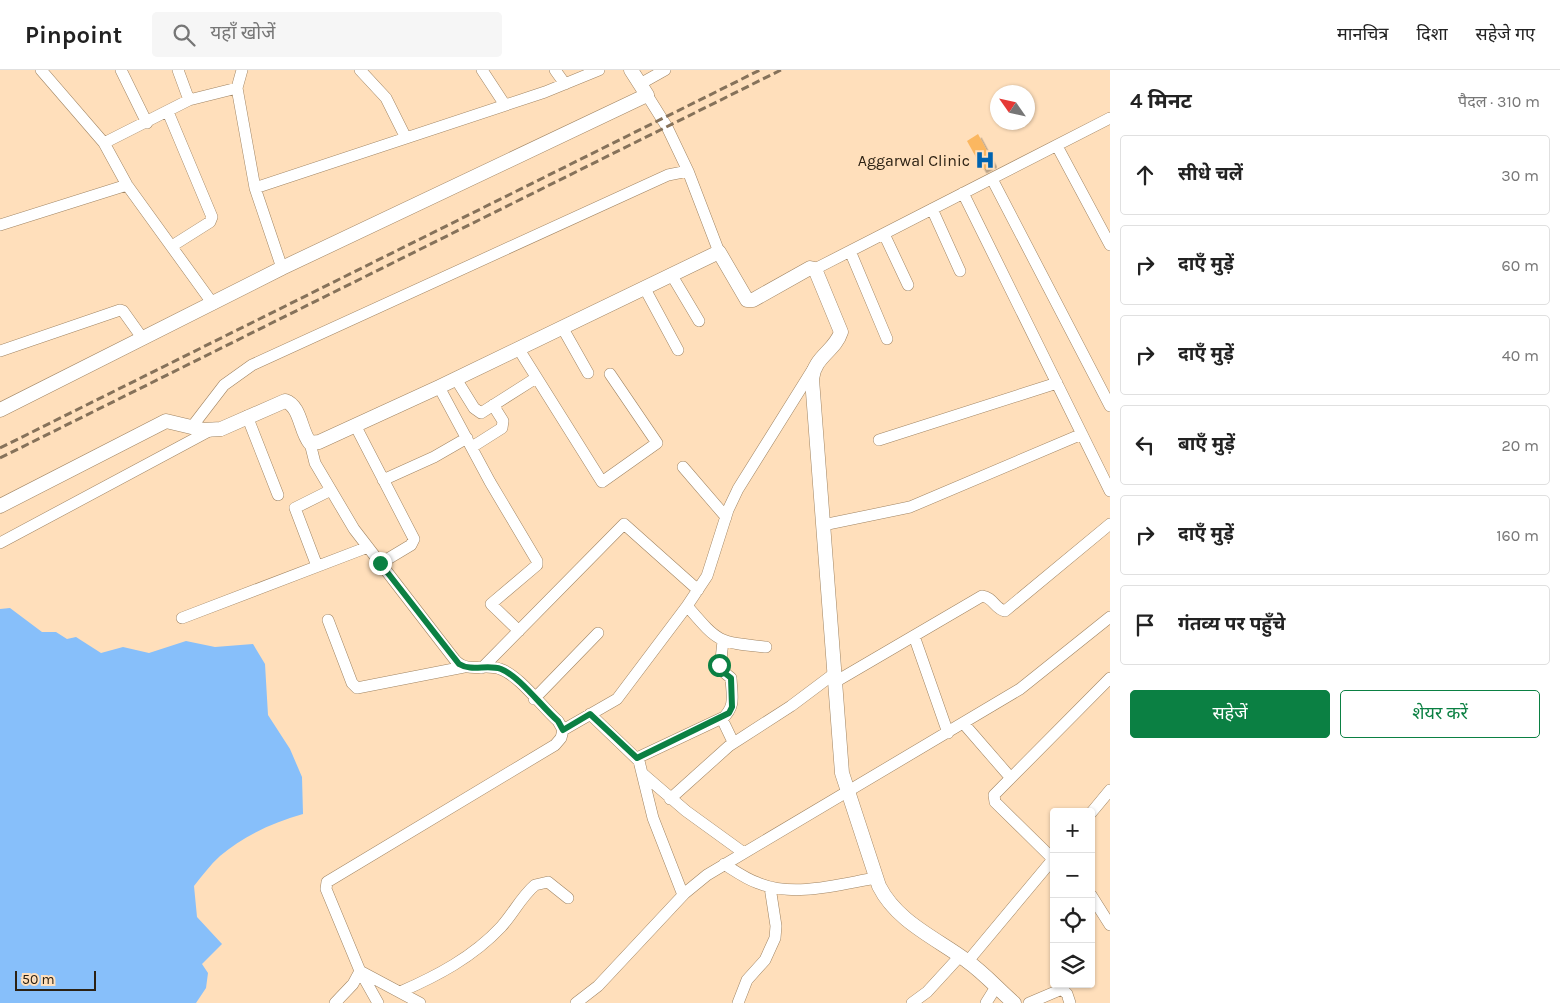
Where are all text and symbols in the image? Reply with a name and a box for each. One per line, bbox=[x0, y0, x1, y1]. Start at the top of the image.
search box bbox=[152, 12, 502, 57]
text: Pinpoint bbox=[25, 21, 122, 49]
icon: search bbox=[170, 21, 198, 49]
text: यहाँ खोजें bbox=[210, 22, 275, 44]
text: मानचित्र bbox=[1337, 23, 1388, 45]
text: दिशा bbox=[1416, 23, 1448, 45]
text: सहेजे गए bbox=[1476, 23, 1535, 45]
north arrow bbox=[990, 85, 1035, 130]
text: 4 मिनट bbox=[1130, 89, 1192, 113]
text: पैदल · 310 m bbox=[1458, 92, 1540, 111]
hospital icon: Aggarwal Clinic bbox=[974, 149, 996, 171]
place label: Aggarwal Clinic bbox=[858, 151, 970, 170]
icon: ahead bbox=[1131, 161, 1159, 189]
text: सीधे चलें bbox=[1178, 163, 1243, 185]
text: 30 m bbox=[1501, 166, 1539, 185]
icon: right bbox=[1131, 251, 1159, 279]
text: दाएँ मुड़ें bbox=[1178, 253, 1234, 275]
text: 60 m bbox=[1502, 256, 1539, 275]
icon: right bbox=[1131, 341, 1159, 369]
text: दाएँ मुड़ें bbox=[1178, 343, 1234, 365]
text: 40 m bbox=[1502, 346, 1539, 365]
icon: left bbox=[1131, 431, 1159, 459]
text: बाएँ मुड़ें bbox=[1178, 433, 1235, 455]
text: 20 m bbox=[1501, 436, 1539, 455]
icon: right bbox=[1131, 521, 1159, 549]
text: दाएँ मुड़ें bbox=[1178, 523, 1234, 545]
text: 160 m bbox=[1496, 526, 1539, 545]
route end bbox=[369, 552, 392, 575]
icon: arrive bbox=[1131, 611, 1159, 639]
text: गंतव्य पर पहुँचे bbox=[1178, 613, 1285, 635]
route start bbox=[708, 654, 731, 677]
button: सहेजें bbox=[1130, 690, 1330, 738]
button: शेयर करें bbox=[1340, 690, 1540, 738]
map controls bbox=[1050, 808, 1095, 988]
button: + bbox=[1050, 808, 1095, 853]
button: − bbox=[1050, 853, 1095, 898]
button: locate bbox=[1050, 898, 1095, 943]
button: layers bbox=[1050, 943, 1095, 988]
scale bar bbox=[15, 968, 96, 991]
text: 50 m bbox=[22, 971, 55, 988]

